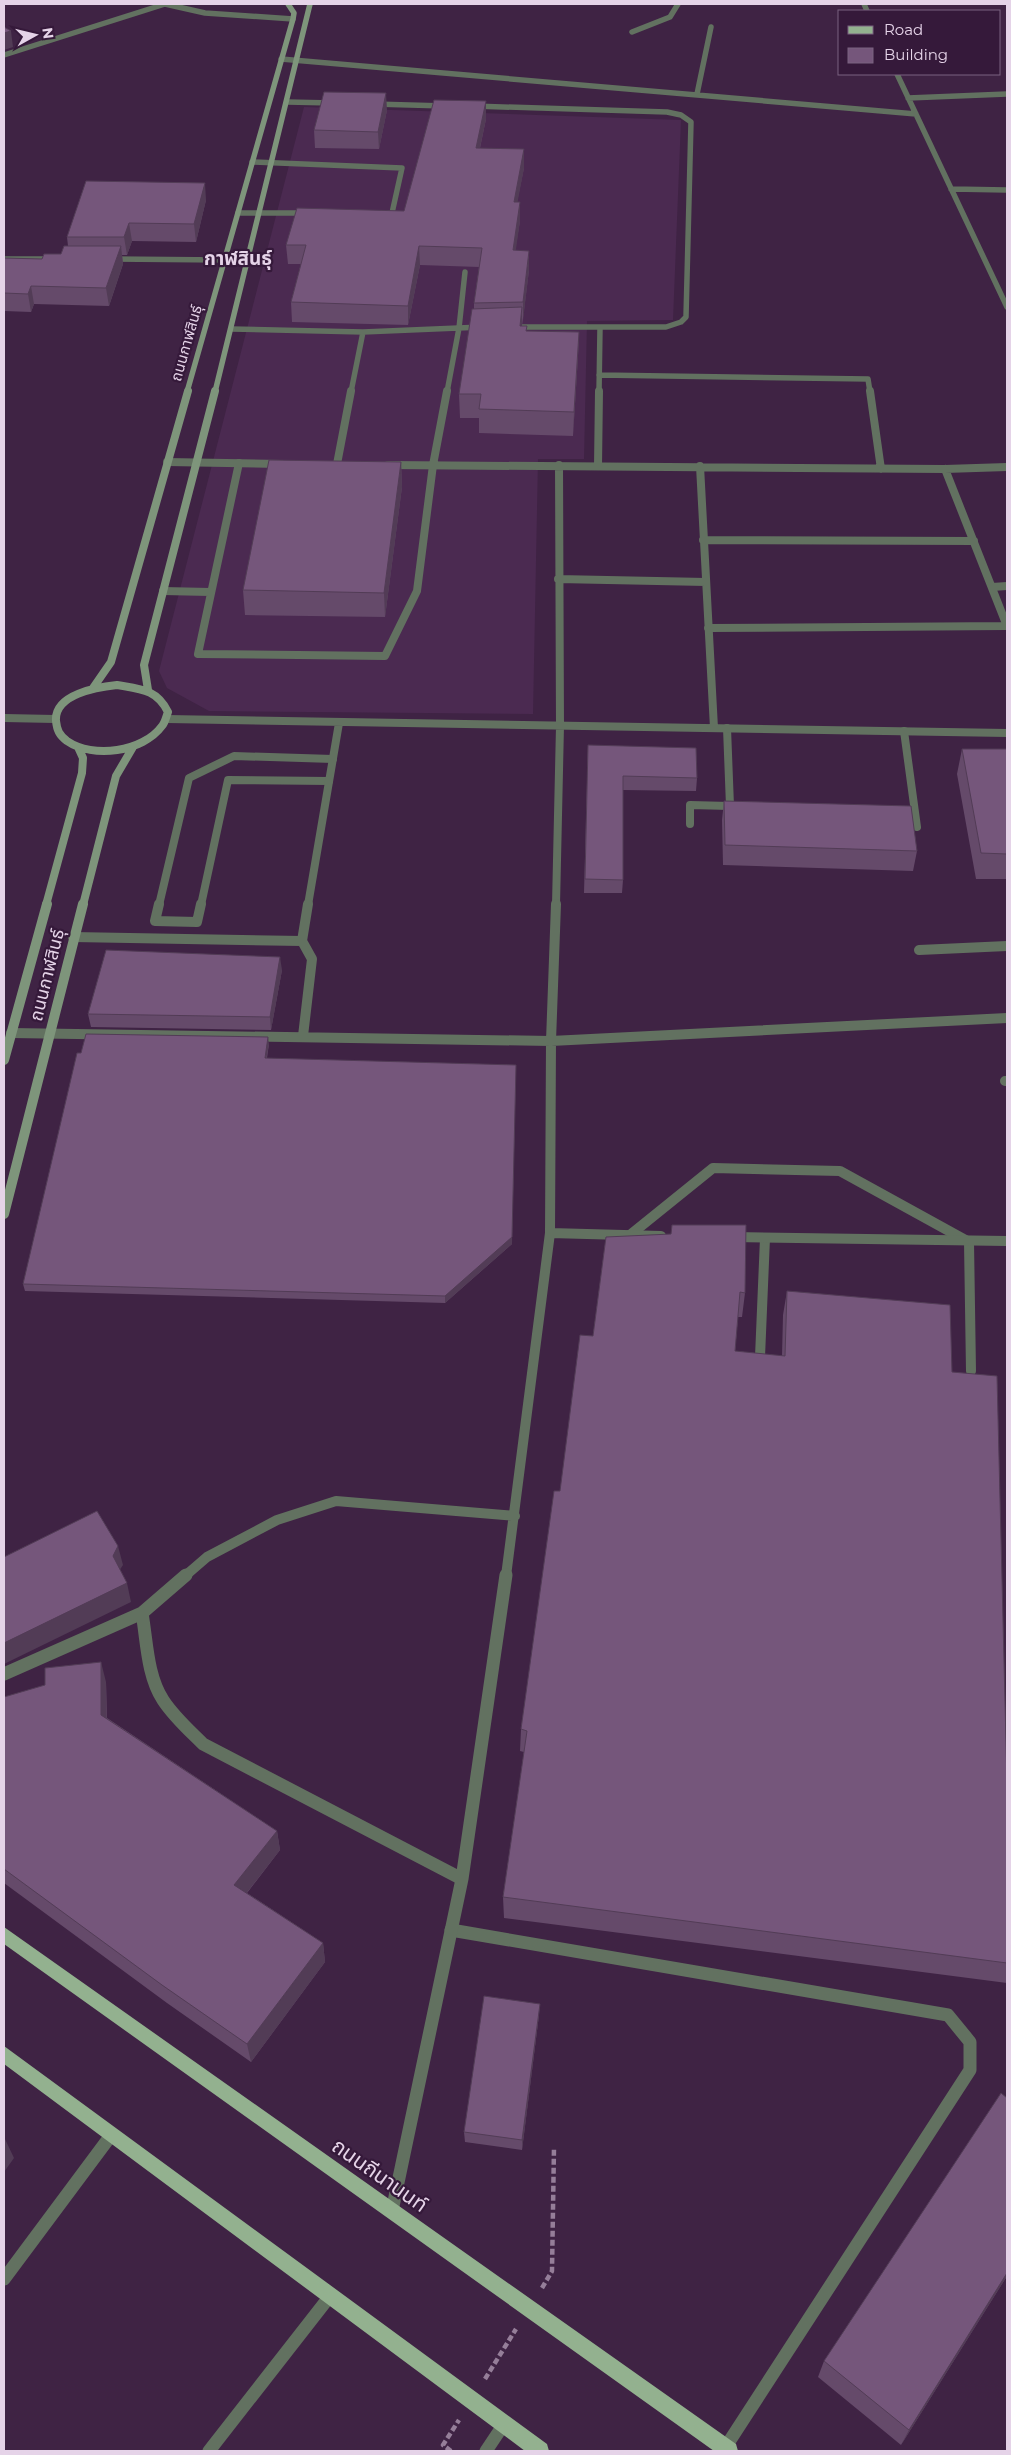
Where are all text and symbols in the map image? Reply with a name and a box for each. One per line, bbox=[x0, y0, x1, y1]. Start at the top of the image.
north arrow bbox=[10, 10, 60, 60]
legend bbox=[838, 10, 1001, 75]
text: Road bbox=[884, 20, 923, 39]
text: N bbox=[38, 26, 58, 40]
text: Building bbox=[884, 45, 948, 64]
district label: กาฬสินธุ์ bbox=[204, 247, 272, 270]
street label: ถนนกาฬสินธุ์ bbox=[166, 302, 206, 383]
street label: ถนนกาฬสินธุ์ bbox=[25, 926, 69, 1023]
street label: ถนนถีนานนท์ bbox=[327, 2133, 433, 2217]

